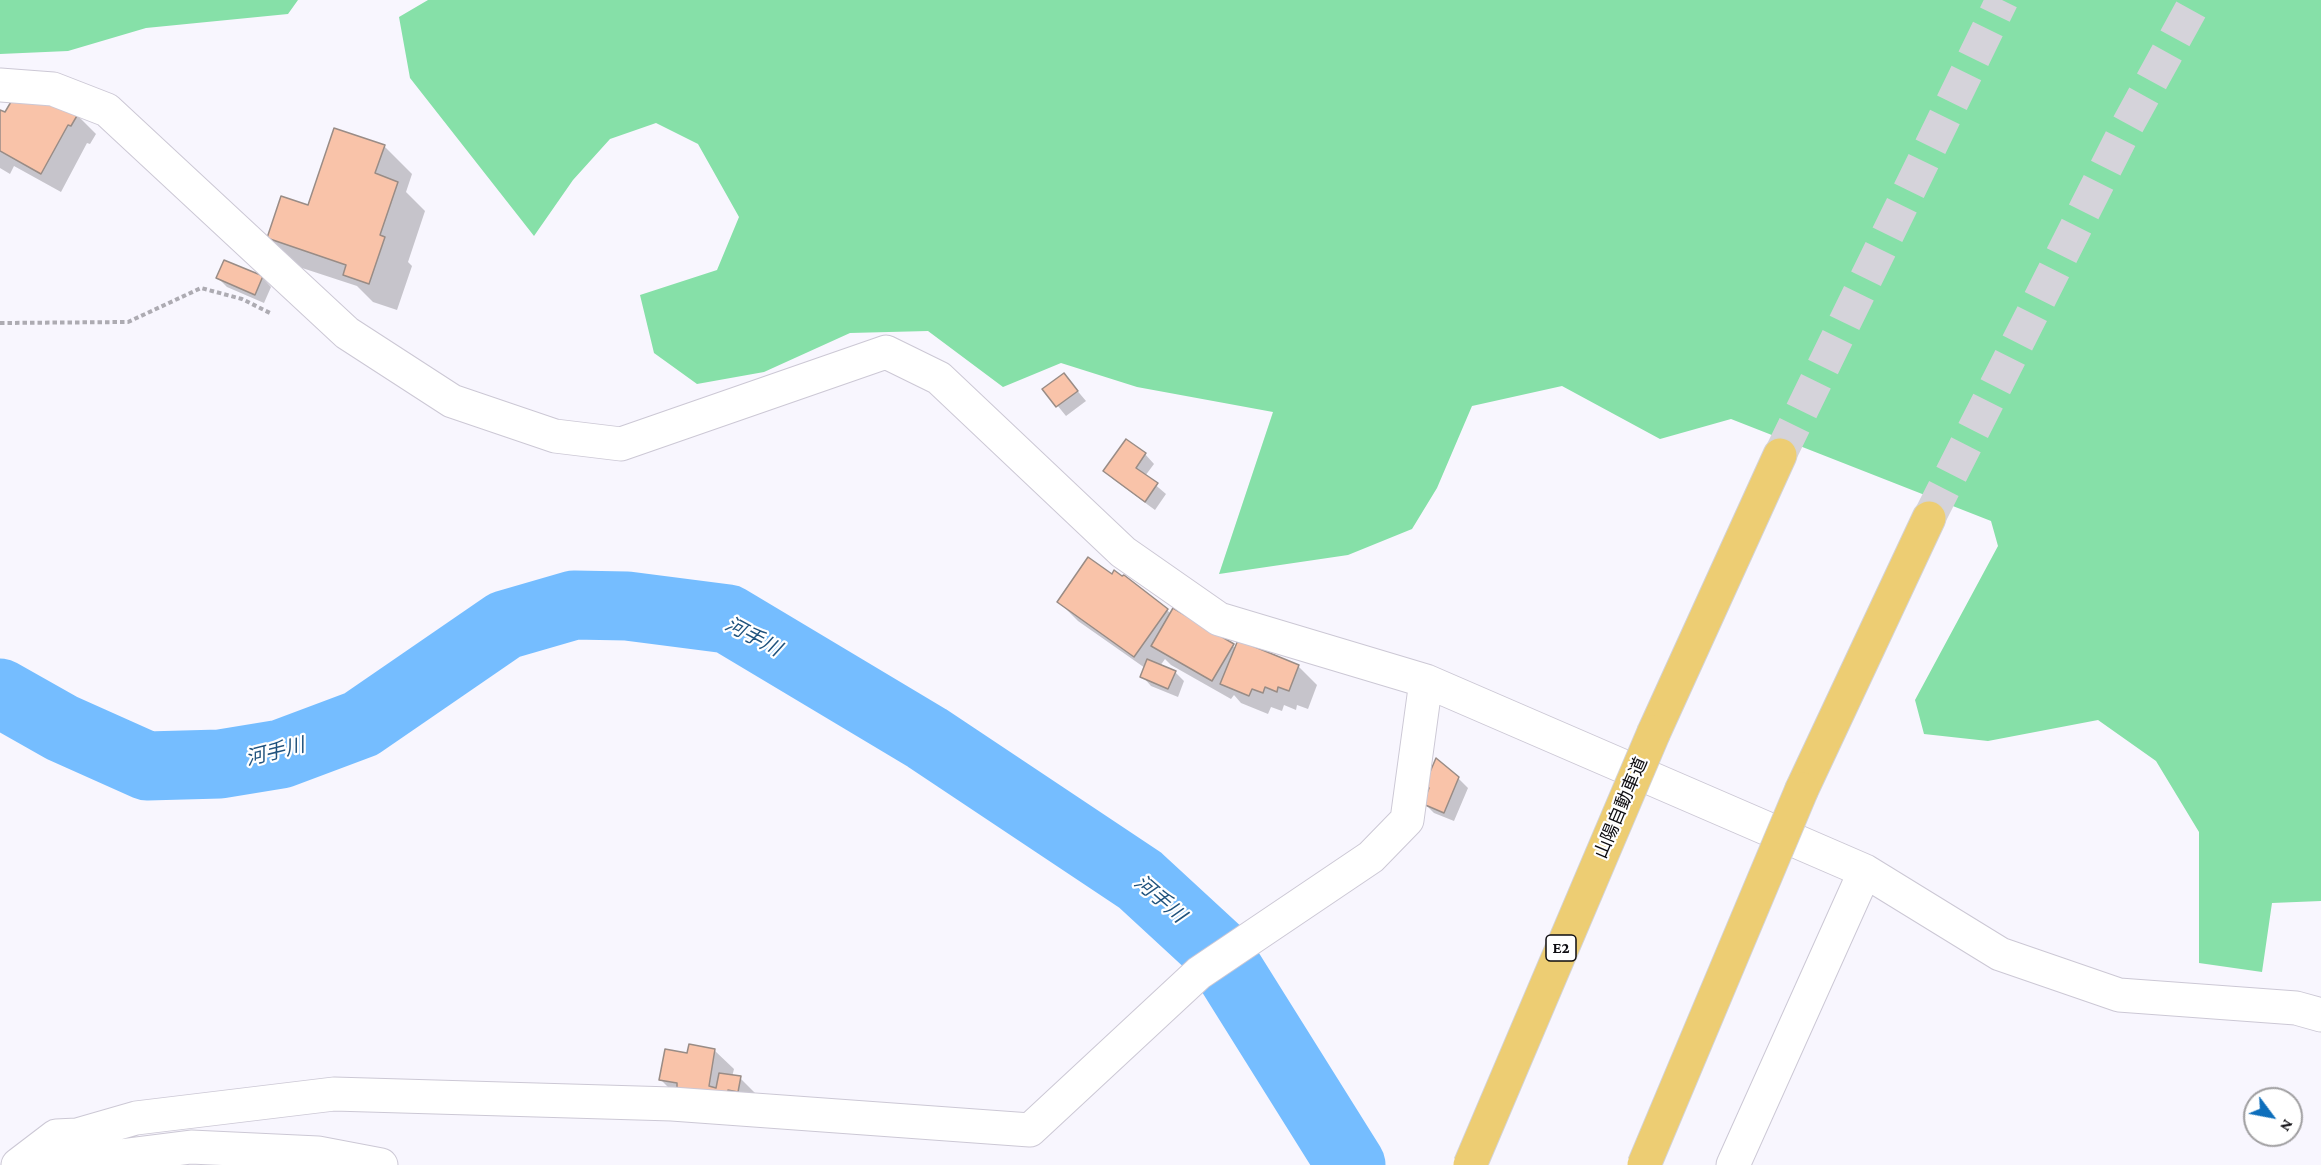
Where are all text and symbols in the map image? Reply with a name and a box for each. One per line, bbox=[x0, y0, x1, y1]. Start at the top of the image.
water label: 河手川 bbox=[721, 612, 785, 662]
water label: 河手川 bbox=[243, 733, 307, 771]
street label: 山陽自動車道 bbox=[1590, 754, 1652, 862]
water label: 河手川 bbox=[1129, 870, 1191, 928]
road number: E2 bbox=[1546, 935, 1576, 961]
north arrow bbox=[2243, 1087, 2303, 1147]
text: N bbox=[2277, 1117, 2297, 1135]

